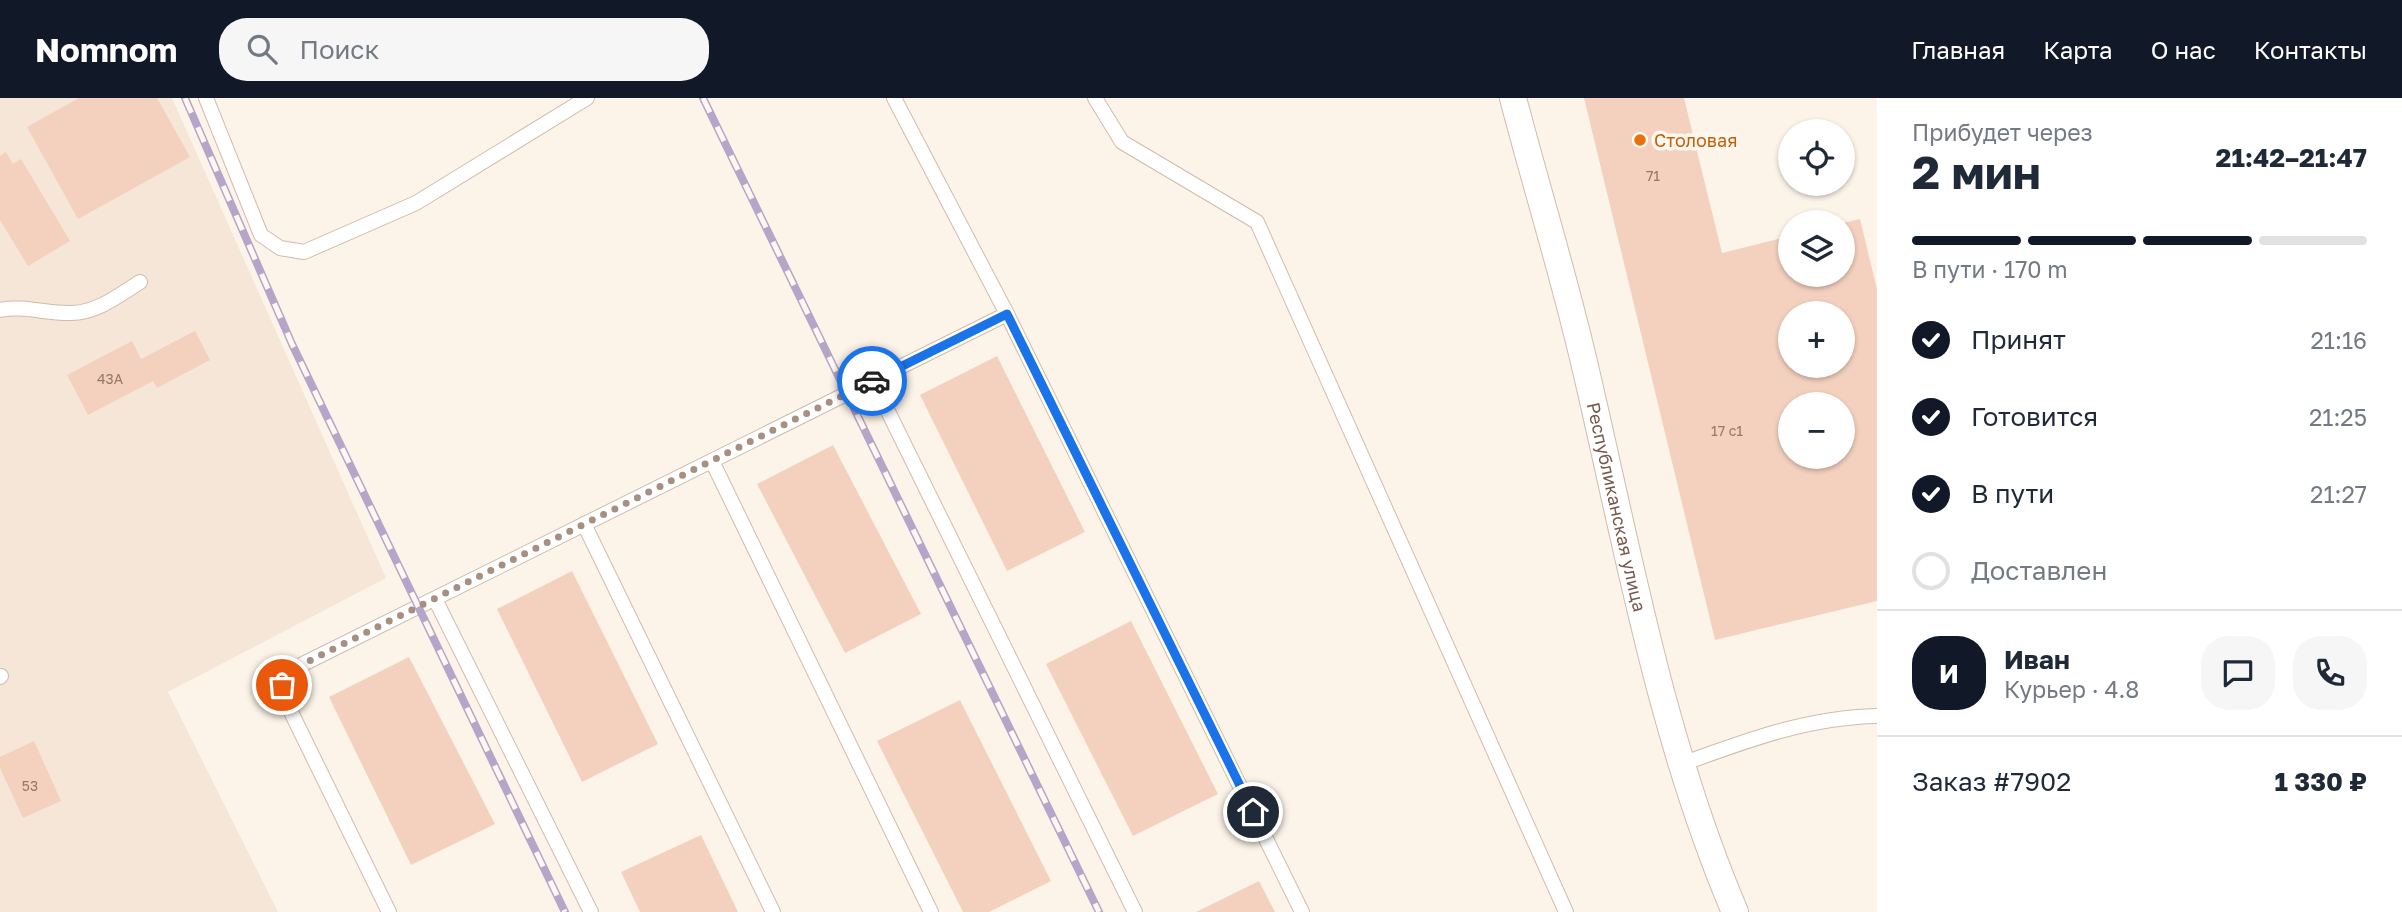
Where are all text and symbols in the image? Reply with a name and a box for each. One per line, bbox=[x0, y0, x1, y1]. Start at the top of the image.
search box bbox=[219, 18, 709, 81]
text: Nomnom bbox=[35, 30, 177, 69]
icon: search bbox=[243, 30, 281, 68]
text: Поиск bbox=[299, 34, 380, 65]
text: Главная bbox=[1911, 35, 2005, 64]
text: Карта bbox=[2043, 35, 2113, 64]
text: О нас bbox=[2151, 35, 2216, 64]
text: Контакты bbox=[2254, 35, 2367, 64]
text: Прибудет через bbox=[1912, 118, 2093, 146]
map controls bbox=[1778, 119, 1855, 469]
button: locate bbox=[1778, 119, 1855, 196]
place label: Столовая bbox=[1654, 129, 1737, 151]
marker: Столовая bbox=[1632, 132, 1648, 148]
text: 21:42–21:47 bbox=[2216, 142, 2367, 173]
text: 2 мин bbox=[1912, 144, 2041, 199]
house number: 71 bbox=[1646, 167, 1660, 184]
button: layers bbox=[1778, 210, 1855, 287]
text: В пути · 170 m bbox=[1912, 255, 2068, 283]
button: + bbox=[1778, 301, 1855, 378]
icon: check bbox=[1912, 321, 1950, 359]
text: Принят bbox=[1971, 324, 2066, 355]
text: 21:16 bbox=[2311, 326, 2367, 354]
courier bbox=[837, 346, 907, 416]
icon: car bbox=[853, 362, 891, 400]
house number: 43А bbox=[97, 370, 124, 387]
button: − bbox=[1778, 392, 1855, 469]
icon: check bbox=[1912, 398, 1950, 436]
street label: Республиканская улица bbox=[1583, 400, 1651, 614]
text: Готовится bbox=[1971, 401, 2098, 432]
text: 21:25 bbox=[2309, 403, 2367, 431]
house number: 17 с1 bbox=[1711, 422, 1743, 439]
icon: check bbox=[1912, 475, 1950, 513]
text: В пути bbox=[1971, 478, 2054, 509]
text: 21:27 bbox=[2310, 480, 2367, 508]
text: Доставлен bbox=[1971, 555, 2107, 586]
button: chat bbox=[2201, 636, 2275, 710]
button: phone bbox=[2293, 636, 2367, 710]
text: Иван bbox=[2004, 644, 2070, 675]
pin bbox=[252, 655, 312, 715]
text: И bbox=[1939, 658, 1959, 689]
icon: bag bbox=[263, 666, 301, 704]
text: Курьер · 4.8 bbox=[2004, 675, 2139, 703]
text: Заказ #7902 bbox=[1912, 766, 2071, 797]
text: 1 330 ₽ bbox=[2274, 766, 2367, 797]
house number: 53 bbox=[22, 777, 38, 794]
pin bbox=[1223, 782, 1283, 842]
icon: home bbox=[1234, 793, 1272, 831]

